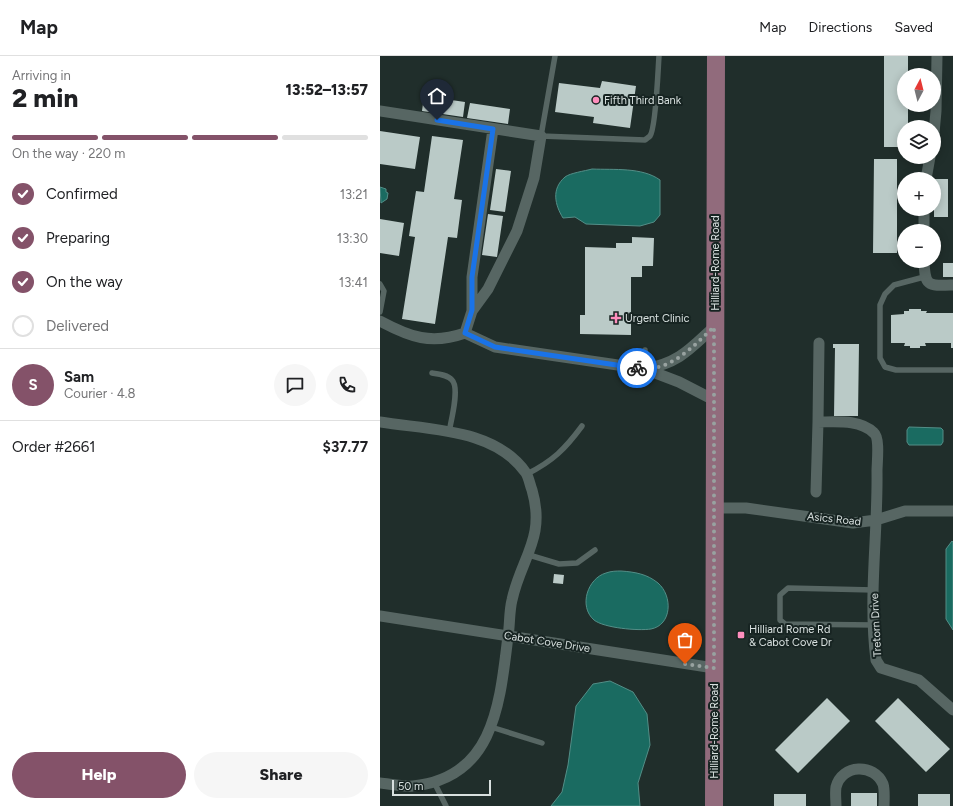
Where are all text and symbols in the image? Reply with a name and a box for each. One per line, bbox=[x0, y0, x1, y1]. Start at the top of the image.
text: Map bbox=[20, 16, 58, 39]
text: Map bbox=[759, 19, 787, 36]
text: Directions bbox=[809, 19, 872, 36]
text: Saved bbox=[894, 19, 933, 36]
text: Arriving in bbox=[12, 68, 71, 83]
north arrow bbox=[897, 68, 941, 112]
map controls bbox=[897, 68, 941, 268]
pin bbox=[420, 79, 454, 120]
text: 13:52–13:57 bbox=[286, 81, 368, 99]
text: 2 min bbox=[12, 82, 78, 114]
icon: home bbox=[426, 85, 448, 107]
place label: Fifth Third Bank bbox=[604, 94, 682, 107]
marker: Fifth Third Bank bbox=[591, 95, 601, 105]
button: layers bbox=[897, 120, 941, 164]
text: On the way · 220 m bbox=[12, 146, 125, 161]
button: + bbox=[897, 172, 941, 216]
icon: check bbox=[12, 183, 34, 205]
text: Confirmed bbox=[46, 185, 118, 203]
text: 13:21 bbox=[340, 187, 368, 202]
street label: Hilliard-Rome Road bbox=[709, 215, 722, 311]
button: − bbox=[897, 224, 941, 268]
icon: check bbox=[12, 227, 34, 249]
text: Preparing bbox=[46, 229, 110, 247]
text: 13:30 bbox=[337, 231, 368, 246]
icon: check bbox=[12, 271, 34, 293]
text: On the way bbox=[46, 273, 123, 291]
text: 13:41 bbox=[339, 275, 368, 290]
marker: Urgent Clinic bbox=[610, 312, 622, 324]
place label: Urgent Clinic bbox=[625, 312, 690, 325]
text: Delivered bbox=[46, 317, 109, 335]
courier bbox=[617, 348, 657, 388]
icon: bike bbox=[626, 357, 648, 379]
button: chat bbox=[274, 364, 316, 406]
button: phone bbox=[326, 364, 368, 406]
text: Sam bbox=[64, 368, 94, 386]
text: S bbox=[28, 376, 38, 394]
text: Courier · 4.8 bbox=[64, 386, 136, 401]
text: Order #2661 bbox=[12, 438, 95, 456]
text: $37.77 bbox=[323, 438, 368, 456]
street label: Asics Road bbox=[806, 510, 862, 528]
street label: Tretorn Drive bbox=[868, 593, 884, 657]
pin bbox=[668, 623, 702, 664]
place label: Hilliard Rome Rd & Cabot Cove Dr bbox=[749, 623, 832, 649]
street label: Cabot Cove Drive bbox=[503, 629, 591, 655]
icon: bag bbox=[674, 629, 696, 651]
marker: Hilliard Rome Rd & Cabot Cove Dr bbox=[736, 630, 746, 640]
street label: Hilliard-Rome Road bbox=[708, 683, 721, 779]
button: Help bbox=[12, 752, 186, 798]
button: Share bbox=[194, 752, 368, 798]
scale bar bbox=[392, 778, 491, 797]
text: 50 m bbox=[398, 780, 423, 793]

